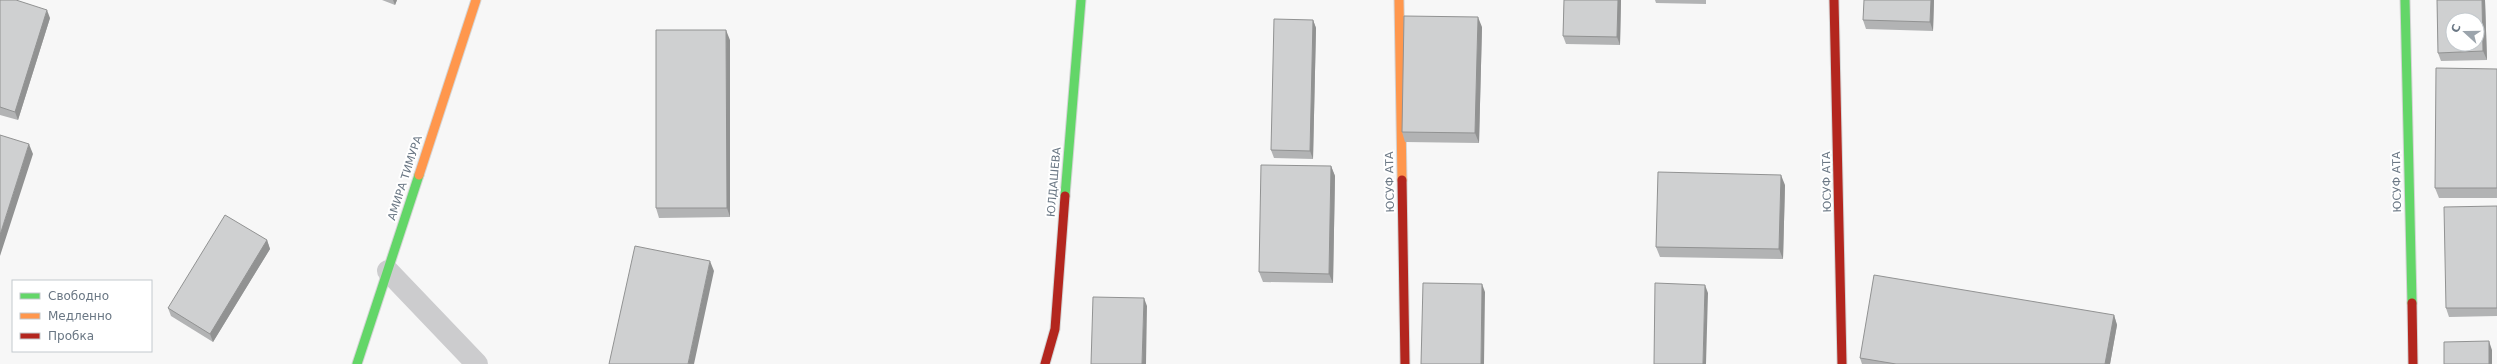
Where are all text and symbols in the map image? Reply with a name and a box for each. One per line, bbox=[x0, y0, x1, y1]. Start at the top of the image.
north arrow bbox=[2445, 12, 2485, 52]
text: С bbox=[2449, 22, 2464, 35]
street label: АМИРА ТИМУРА bbox=[385, 134, 425, 222]
street label: ЮЛДАШЕВА bbox=[1044, 146, 1064, 217]
street label: ЮСУФ АТА bbox=[1383, 151, 1397, 213]
street label: ЮСУФ АТА bbox=[1820, 151, 1834, 213]
street label: ЮСУФ АТА bbox=[2390, 151, 2404, 213]
legend bbox=[12, 280, 152, 352]
text: Свободно bbox=[48, 289, 109, 303]
text: Медленно bbox=[48, 309, 112, 323]
text: Пробка bbox=[48, 329, 94, 343]

